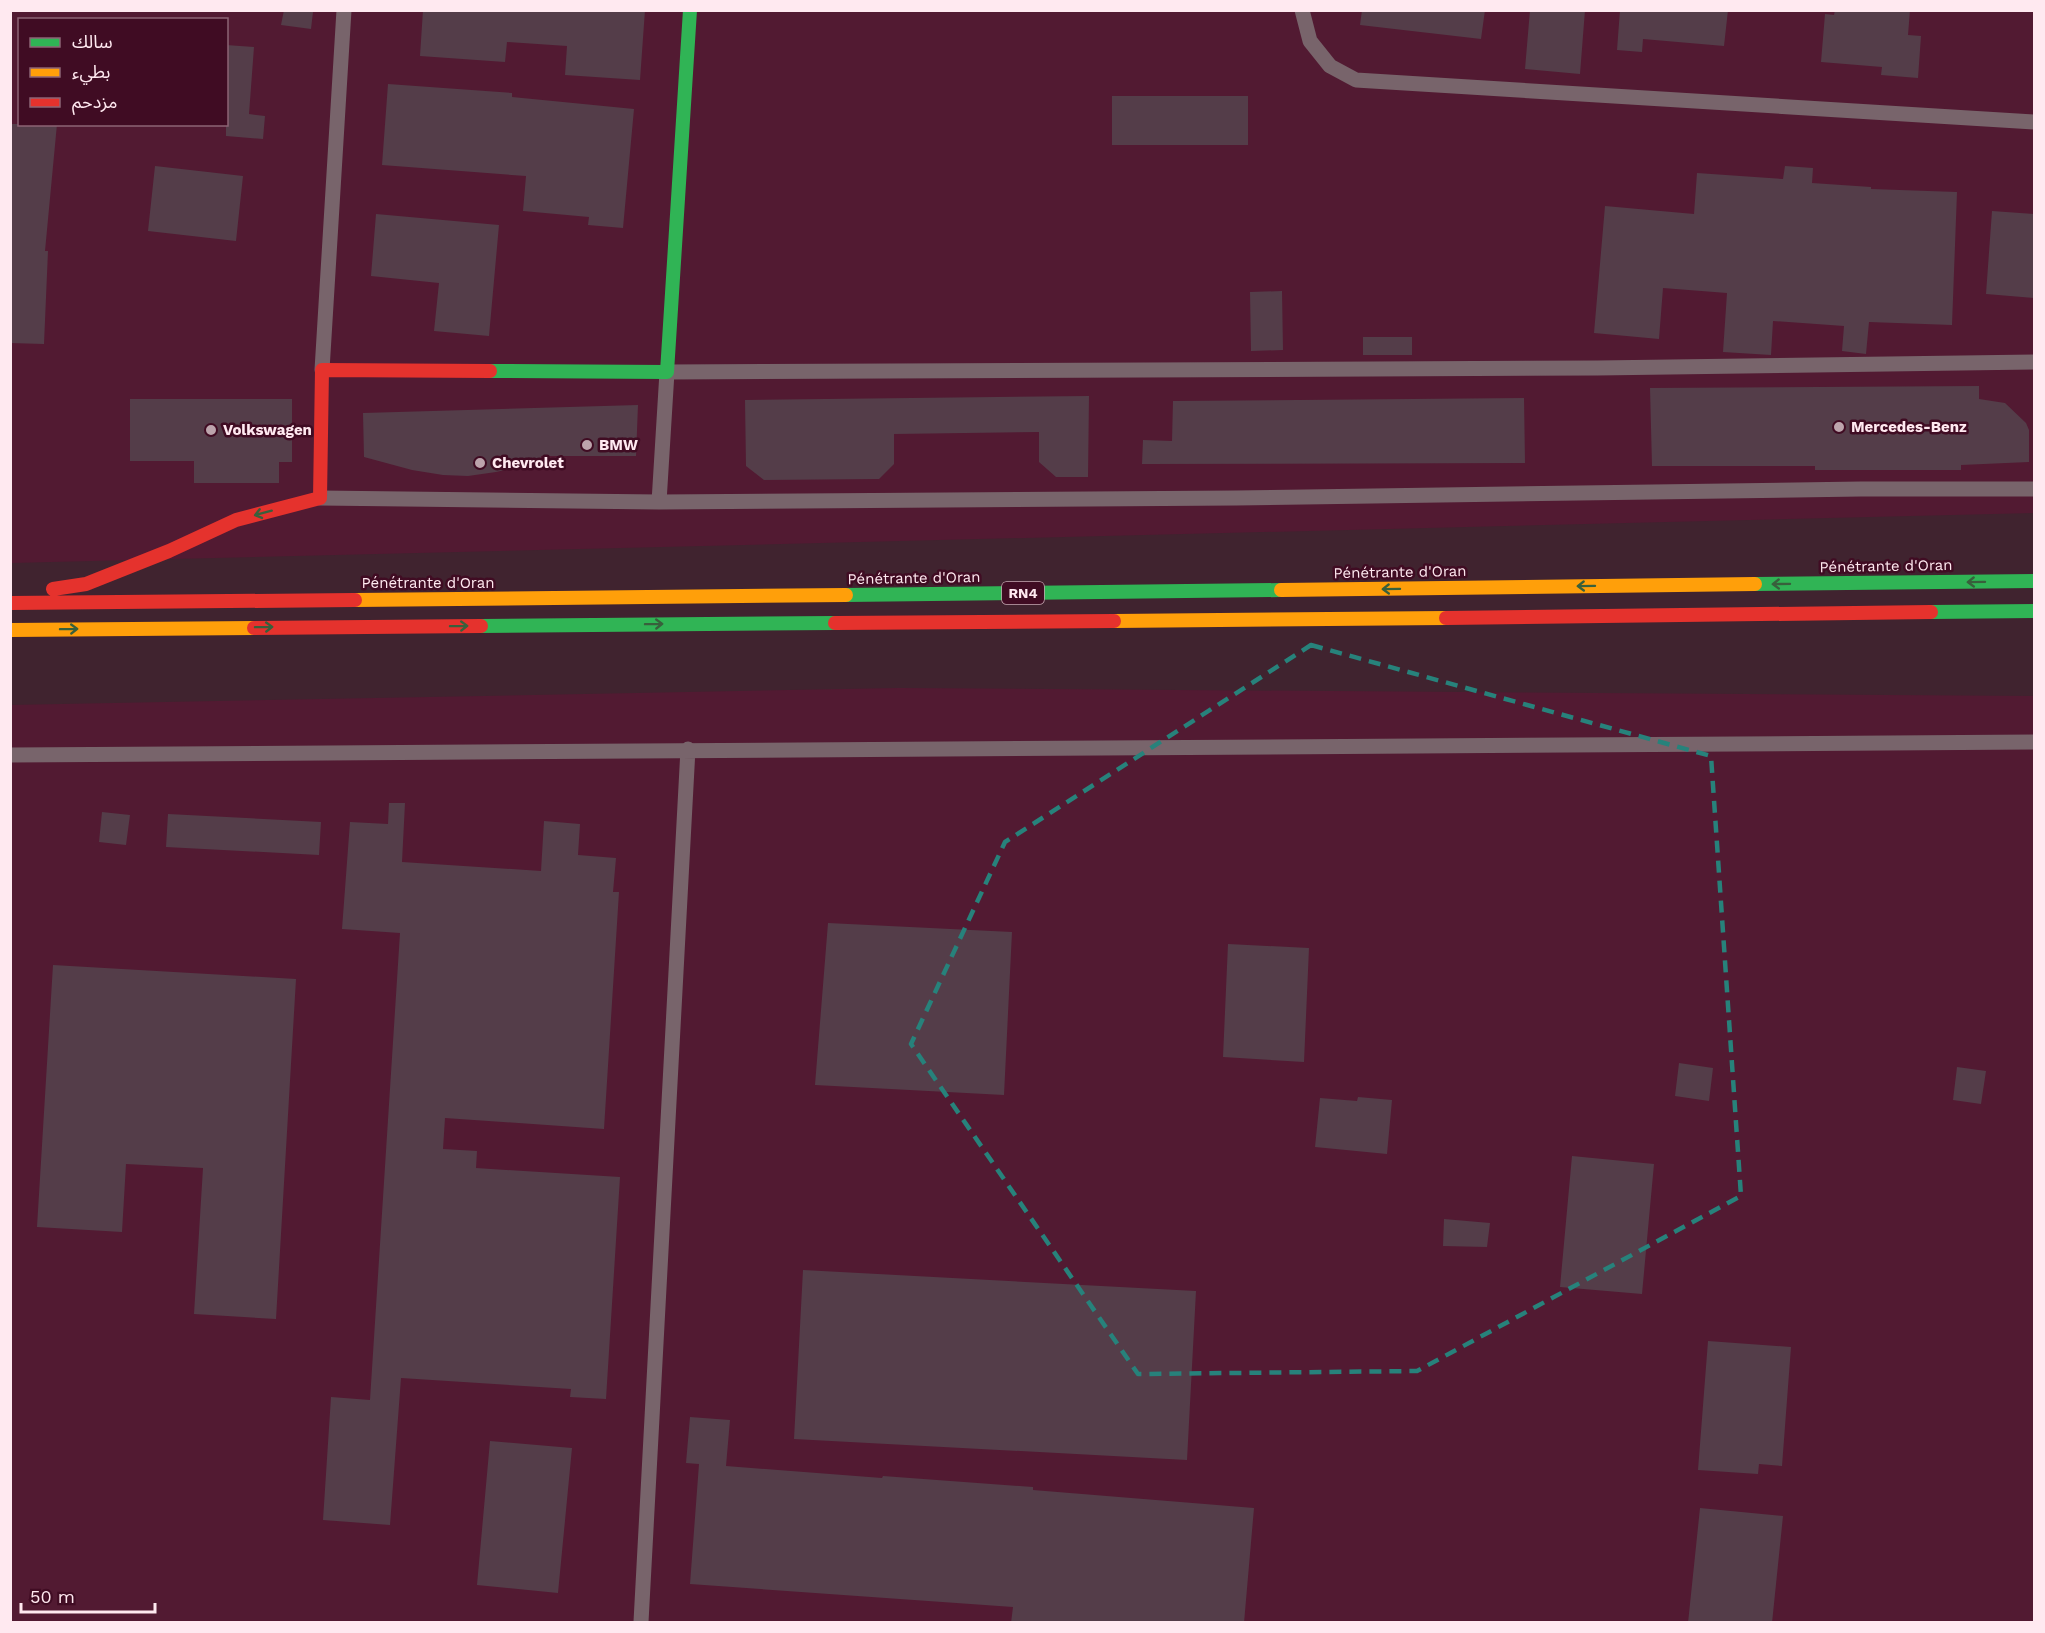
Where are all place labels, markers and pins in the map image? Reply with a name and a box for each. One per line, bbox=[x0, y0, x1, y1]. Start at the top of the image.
place label: Mercedes-Benz bbox=[1851, 418, 1967, 436]
marker: Mercedes-Benz bbox=[1832, 420, 1846, 434]
place label: Volkswagen bbox=[223, 421, 312, 439]
marker: Volkswagen bbox=[204, 423, 218, 437]
place label: BMW bbox=[599, 436, 638, 454]
marker: BMW bbox=[580, 438, 594, 452]
place label: Chevrolet bbox=[492, 454, 564, 472]
marker: Chevrolet bbox=[473, 456, 487, 470]

